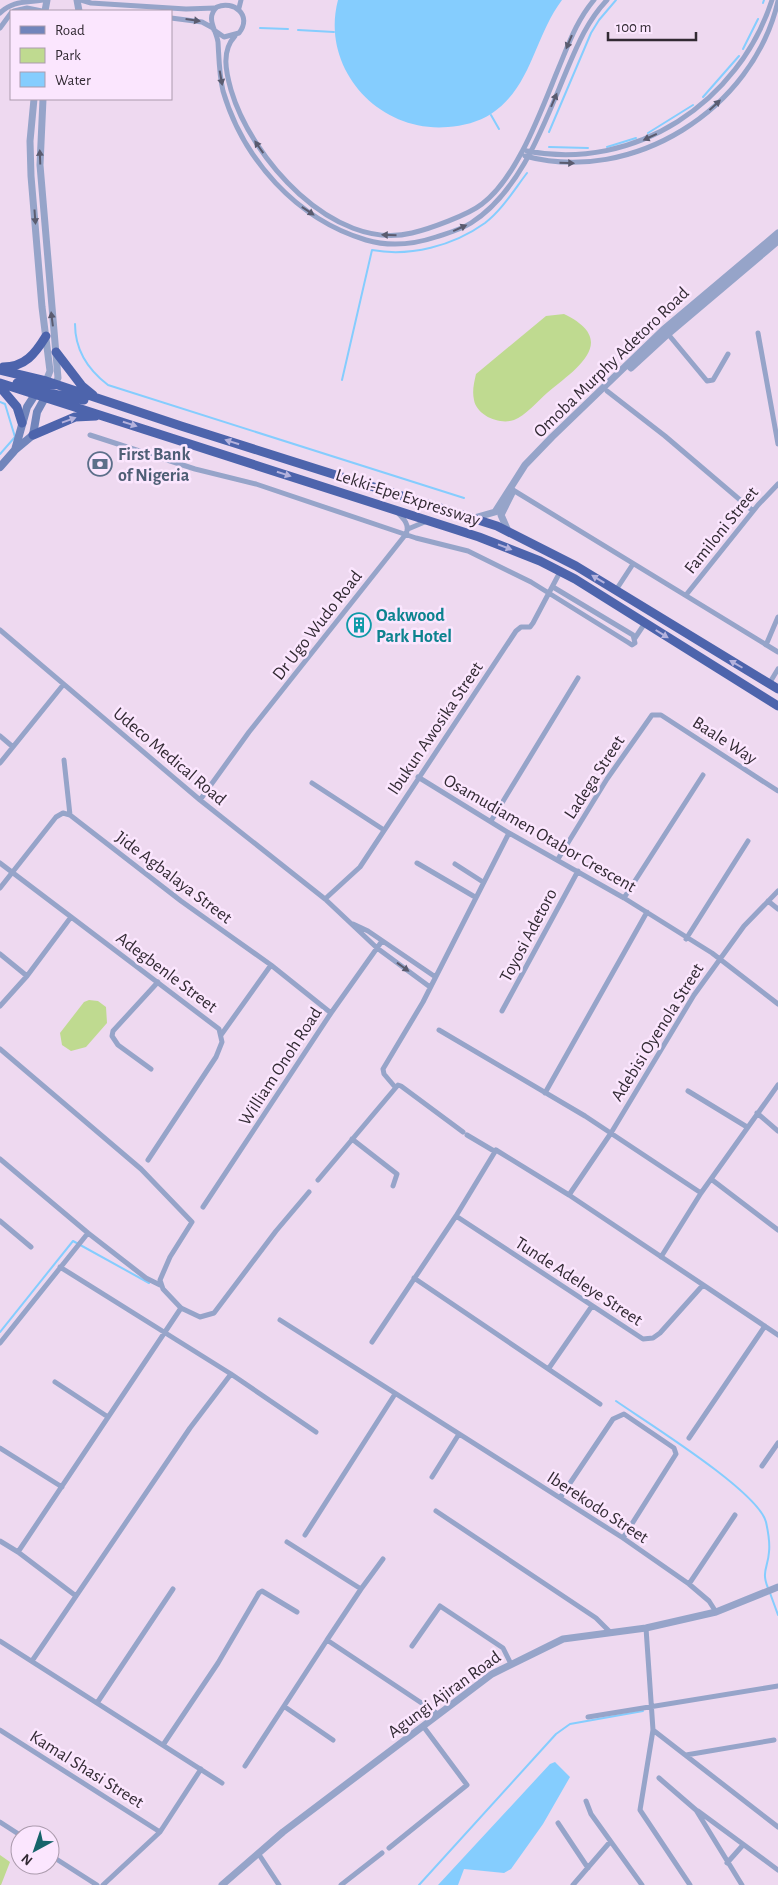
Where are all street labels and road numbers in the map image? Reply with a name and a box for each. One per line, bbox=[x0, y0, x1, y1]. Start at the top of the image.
street label: Omoba Murphy Adetoro Road bbox=[531, 284, 693, 441]
street label: Lekki-Epe Expressway bbox=[333, 466, 483, 530]
street label: Familoni Street bbox=[681, 483, 762, 578]
street label: Dr Ugo Wudo Road bbox=[270, 567, 366, 684]
street label: Ibukun Awosika Street bbox=[385, 659, 487, 798]
street label: Udeco Medical Road bbox=[109, 704, 229, 809]
street label: Baale Way bbox=[689, 713, 760, 768]
street label: Ladega Street bbox=[561, 732, 629, 822]
street label: Osamudiamen Otabor Crescent bbox=[440, 771, 639, 896]
street label: Jide Agbalaya Street bbox=[112, 828, 235, 928]
street label: Toyosi Adetoro bbox=[497, 886, 561, 985]
street label: Adegbenle Street bbox=[113, 929, 220, 1017]
street label: Adebisi Oyenola Street bbox=[608, 960, 708, 1105]
street label: William Onoh Road bbox=[236, 1004, 326, 1129]
street label: Tunde Adeleye Street bbox=[512, 1234, 646, 1330]
street label: Iberekodo Street bbox=[544, 1469, 652, 1547]
street label: Agungi Ajiran Road bbox=[385, 1648, 504, 1742]
street label: Kamal Shasi Street bbox=[26, 1728, 147, 1812]

